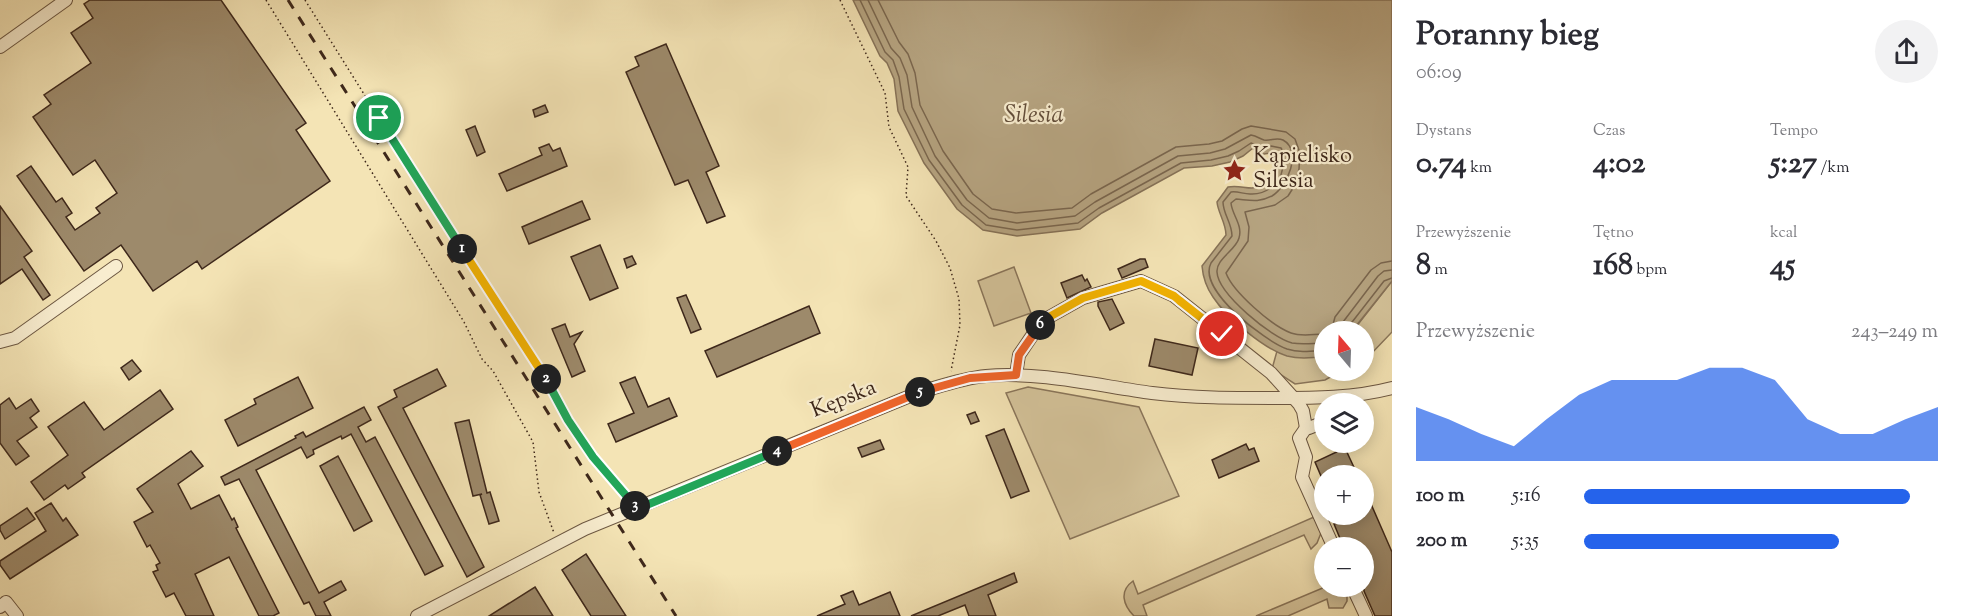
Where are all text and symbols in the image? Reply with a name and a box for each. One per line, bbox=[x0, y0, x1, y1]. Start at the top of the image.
text: Poranny bieg bbox=[1416, 12, 1599, 60]
button: share bbox=[1875, 20, 1938, 83]
text: 06:09 bbox=[1416, 59, 1462, 88]
pin bbox=[353, 92, 404, 143]
water label: Silesia bbox=[1004, 99, 1064, 133]
icon: arrive bbox=[362, 101, 395, 134]
text: Dystans bbox=[1416, 120, 1472, 143]
text: Czas bbox=[1593, 120, 1625, 143]
text: Tempo bbox=[1770, 120, 1818, 143]
place label: Kąpielisko Silesia bbox=[1253, 141, 1352, 198]
text: 0.74 bbox=[1416, 143, 1467, 186]
text: 4:02 bbox=[1593, 143, 1645, 186]
text: 5:27 bbox=[1770, 143, 1817, 186]
place icon: Kąpielisko Silesia bbox=[1222, 157, 1248, 183]
text: km bbox=[1467, 157, 1492, 180]
text: /km bbox=[1817, 157, 1849, 180]
text: Przewyższenie bbox=[1416, 222, 1511, 245]
text: Tętno bbox=[1593, 222, 1634, 245]
text: kcal bbox=[1770, 222, 1798, 245]
pin: 1 bbox=[447, 234, 477, 264]
text: 1 bbox=[459, 237, 465, 260]
text: 8 bbox=[1416, 245, 1431, 288]
text: 168 bbox=[1593, 245, 1633, 288]
text: 45 bbox=[1770, 245, 1795, 288]
text: m bbox=[1431, 259, 1448, 282]
text: bpm bbox=[1633, 259, 1667, 282]
pin bbox=[1196, 308, 1247, 359]
pin: 6 bbox=[1025, 310, 1055, 340]
text: 6 bbox=[1036, 313, 1044, 336]
icon: check bbox=[1205, 317, 1238, 350]
text: Przewyższenie bbox=[1416, 318, 1535, 347]
text: 243–249 m bbox=[1851, 318, 1938, 347]
north arrow bbox=[1314, 321, 1374, 381]
map controls bbox=[1314, 321, 1374, 597]
pin: 2 bbox=[531, 364, 561, 394]
text: 2 bbox=[542, 367, 550, 390]
street label: Kępska bbox=[806, 372, 882, 428]
pin: 5 bbox=[905, 377, 935, 407]
text: 5 bbox=[917, 380, 923, 403]
button: layers bbox=[1314, 393, 1374, 453]
pin: 4 bbox=[762, 436, 792, 466]
text: 4 bbox=[773, 439, 781, 462]
button: + bbox=[1314, 465, 1374, 525]
text: 100 m bbox=[1416, 482, 1465, 511]
text: 5:16 bbox=[1512, 482, 1541, 511]
pin: 3 bbox=[620, 491, 650, 521]
text: 3 bbox=[632, 494, 638, 517]
text: 200 m bbox=[1416, 527, 1467, 556]
text: 5:35 bbox=[1512, 527, 1539, 556]
button: − bbox=[1314, 537, 1374, 597]

